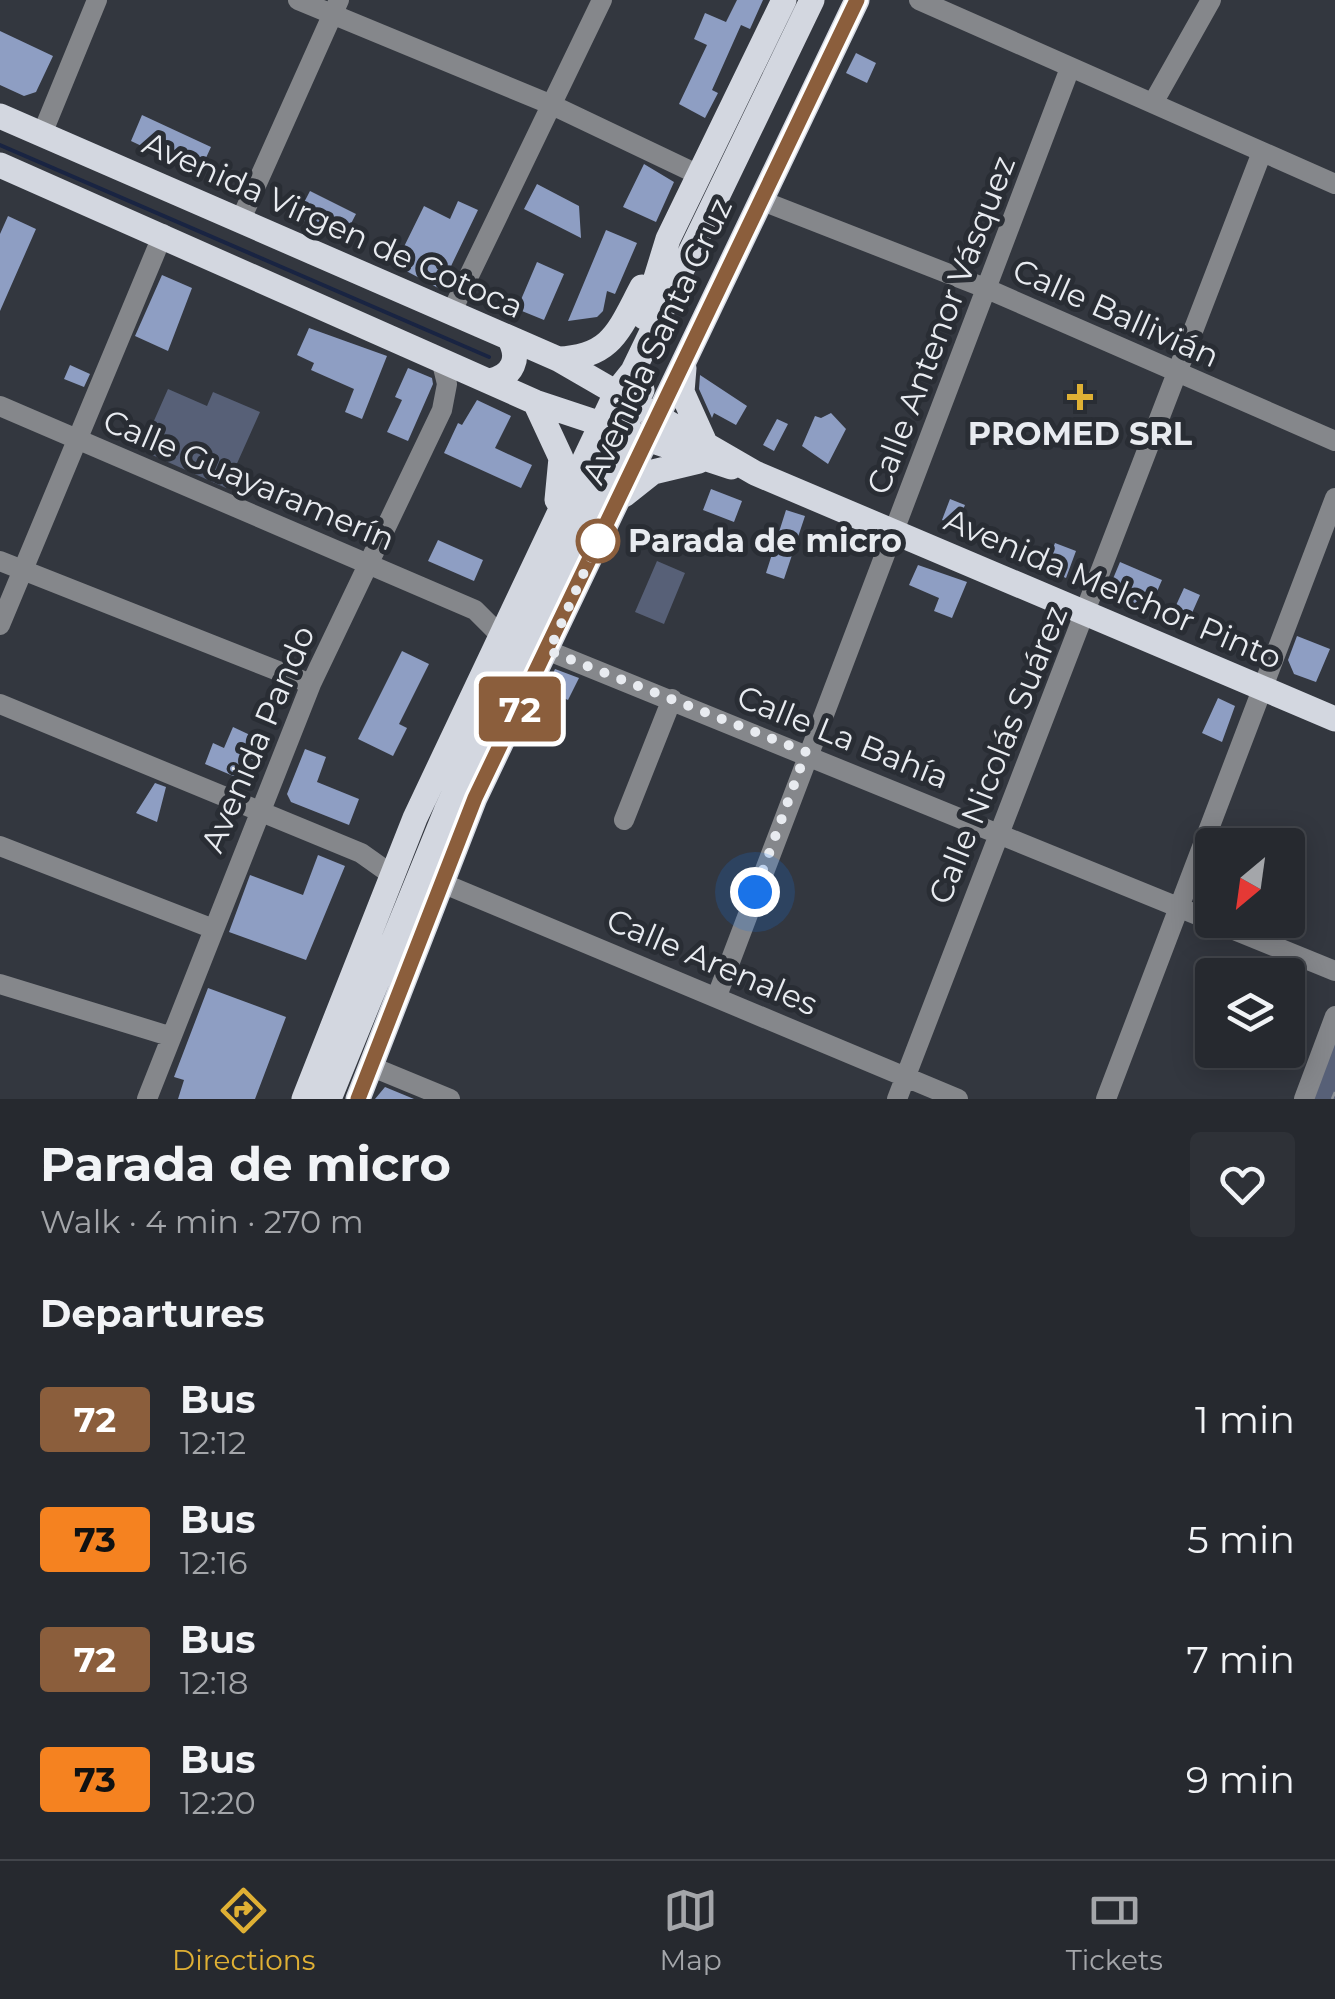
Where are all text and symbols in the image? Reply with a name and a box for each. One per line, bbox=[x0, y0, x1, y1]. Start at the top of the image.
street label: Avenida Virgen de Cotoca bbox=[137, 123, 529, 326]
street label: Calle Antenor Vásquez bbox=[858, 150, 1023, 500]
street label: Avenida Santa Cruz bbox=[573, 192, 740, 490]
street label: Calle Ballivián bbox=[1007, 250, 1225, 375]
marker: PROMED SRL bbox=[1067, 384, 1093, 410]
street label: Calle Guayaramerín bbox=[98, 400, 401, 559]
place label: PROMED SRL bbox=[968, 414, 1193, 453]
street label: Avenida Melchor Pinto bbox=[939, 500, 1288, 677]
marker: Parada de micro bbox=[577, 520, 619, 562]
place label: Parada de micro bbox=[628, 521, 902, 560]
street label: Calle Nicolás Suárez bbox=[920, 600, 1075, 910]
street label: Avenida Pando bbox=[192, 620, 323, 858]
line badge: 72 bbox=[475, 676, 565, 742]
street label: Calle La Bahía bbox=[732, 676, 955, 797]
text: 72 bbox=[499, 688, 541, 731]
north arrow bbox=[1195, 828, 1305, 938]
map controls bbox=[1195, 828, 1305, 1068]
your location bbox=[730, 867, 780, 917]
street label: Calle Arenales bbox=[601, 900, 823, 1023]
button: layers bbox=[1195, 958, 1305, 1068]
button: heart bbox=[1190, 1132, 1295, 1237]
text: Parada de micro bbox=[40, 1135, 451, 1193]
text: Walk · 4 min · 270 m bbox=[40, 1202, 364, 1241]
text: Departures bbox=[40, 1290, 264, 1337]
text: Bus bbox=[180, 1376, 255, 1423]
text: 1 min bbox=[1195, 1396, 1295, 1443]
text: 72 bbox=[74, 1398, 116, 1441]
text: 12:12 bbox=[180, 1423, 246, 1462]
text: Bus bbox=[180, 1496, 255, 1543]
text: 5 min bbox=[1187, 1516, 1295, 1563]
text: 73 bbox=[74, 1518, 116, 1561]
text: 12:16 bbox=[180, 1543, 248, 1582]
text: Bus bbox=[180, 1616, 255, 1663]
text: 7 min bbox=[1186, 1636, 1295, 1683]
text: 72 bbox=[74, 1638, 116, 1681]
text: 12:18 bbox=[180, 1663, 248, 1702]
text: Bus bbox=[180, 1736, 255, 1783]
text: 9 min bbox=[1186, 1756, 1295, 1803]
text: 73 bbox=[74, 1758, 116, 1801]
text: 12:20 bbox=[180, 1783, 256, 1822]
tab: Directions bbox=[172, 1883, 315, 1977]
tab: Map bbox=[659, 1883, 722, 1977]
tab: Tickets bbox=[1066, 1883, 1163, 1977]

